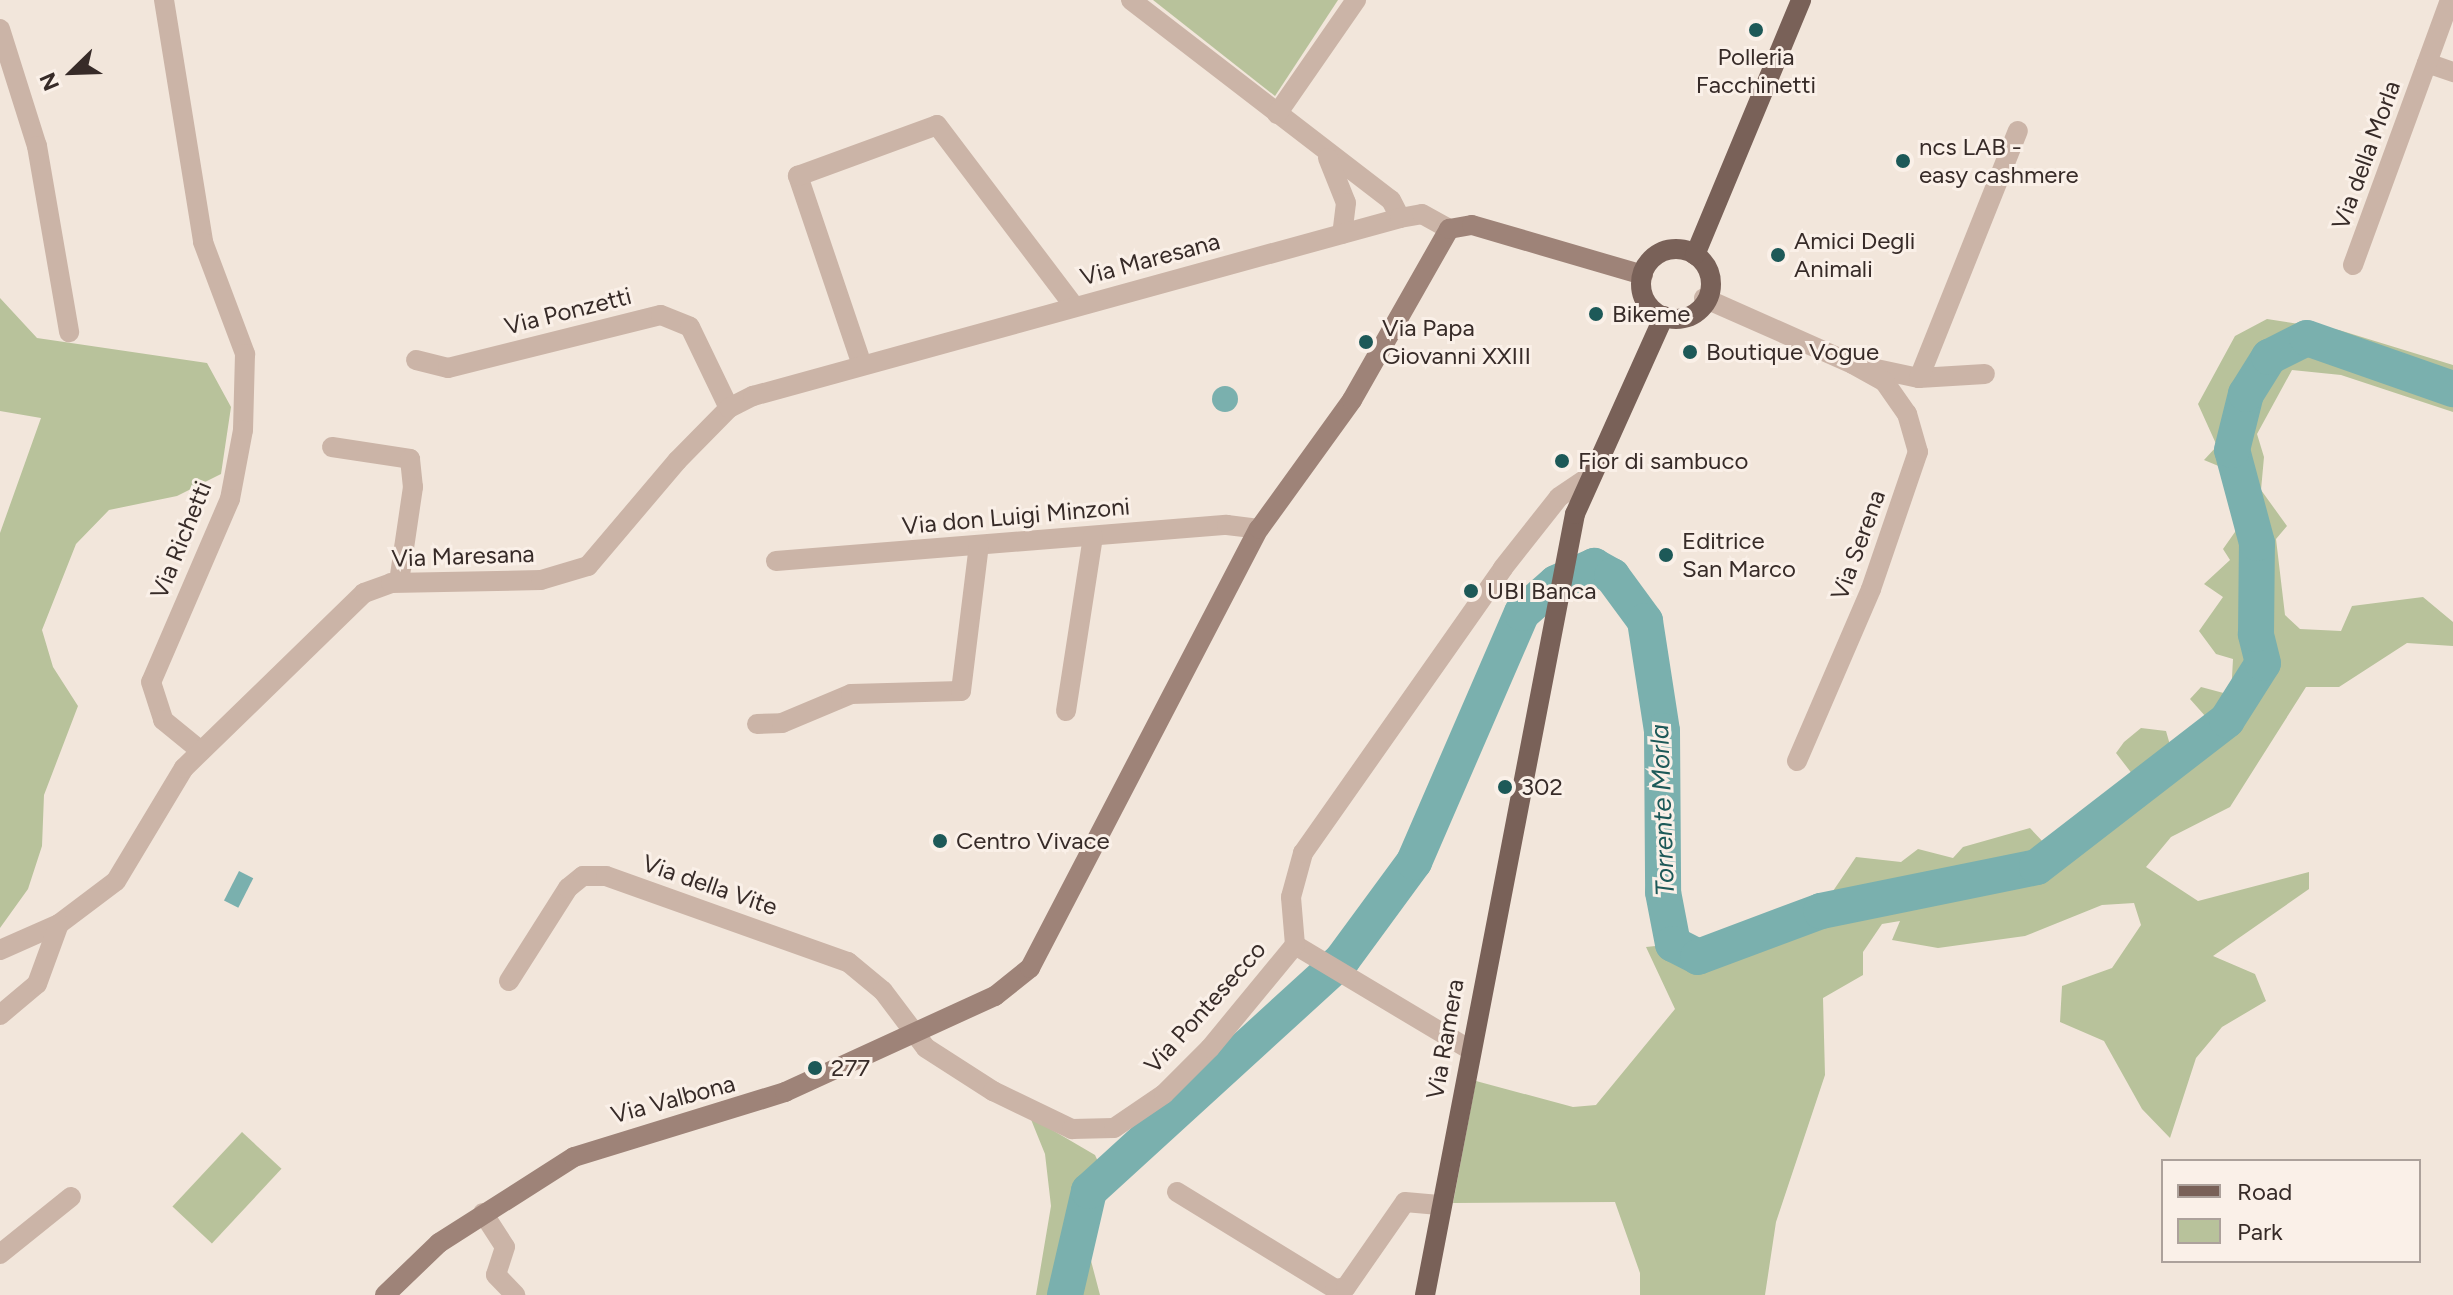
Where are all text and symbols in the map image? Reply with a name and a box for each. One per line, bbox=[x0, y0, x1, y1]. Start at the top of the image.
marker: Polleria Facchinetti bbox=[1747, 21, 1765, 39]
north arrow bbox=[32, 32, 112, 112]
place label: Polleria Facchinetti bbox=[1696, 43, 1816, 99]
text: N bbox=[34, 68, 65, 95]
street label: Via della Morla bbox=[2326, 77, 2406, 233]
place label: ncs LAB - easy cashmere bbox=[1919, 133, 2079, 189]
marker: ncs LAB - easy cashmere bbox=[1894, 152, 1912, 170]
street label: Via Maresana bbox=[1077, 227, 1223, 291]
place label: Amici Degli Animali bbox=[1794, 227, 1915, 283]
marker: Amici Degli Animali bbox=[1769, 246, 1787, 264]
street label: Via Ponzetti bbox=[501, 281, 635, 341]
place label: Bikeme bbox=[1612, 300, 1690, 328]
marker: Bikeme bbox=[1587, 305, 1605, 323]
place label: Via Papa Giovanni XXIII bbox=[1382, 314, 1531, 370]
marker: Via Papa Giovanni XXIII bbox=[1357, 333, 1375, 351]
place label: Boutique Vogue bbox=[1706, 338, 1879, 366]
marker: Boutique Vogue bbox=[1681, 343, 1699, 361]
place label: Fior di sambuco bbox=[1578, 447, 1748, 475]
marker: Fior di sambuco bbox=[1553, 452, 1571, 470]
street label: Via Richetti bbox=[144, 477, 218, 603]
street label: Via Serena bbox=[1825, 486, 1891, 604]
street label: Via don Luigi Minzoni bbox=[901, 492, 1131, 540]
place label: Editrice San Marco bbox=[1682, 527, 1796, 583]
street label: Via Maresana bbox=[391, 539, 535, 573]
marker: Editrice San Marco bbox=[1657, 546, 1675, 564]
place label: UBI Banca bbox=[1487, 577, 1597, 605]
marker: UBI Banca bbox=[1462, 582, 1480, 600]
water label: Torrente Morla bbox=[1644, 724, 1682, 896]
place label: 302 bbox=[1521, 773, 1563, 801]
marker: 302 bbox=[1496, 778, 1514, 796]
place label: Centro Vivace bbox=[956, 827, 1110, 855]
marker: Centro Vivace bbox=[931, 832, 949, 850]
street label: Via della Vite bbox=[639, 849, 781, 921]
street label: Via Pontesecco bbox=[1138, 935, 1272, 1079]
street label: Via Ramera bbox=[1420, 977, 1470, 1101]
place label: 277 bbox=[831, 1054, 870, 1082]
marker: 277 bbox=[806, 1059, 824, 1077]
street label: Via Valbona bbox=[608, 1069, 738, 1129]
legend bbox=[2161, 1159, 2421, 1263]
text: Road bbox=[2237, 1177, 2292, 1206]
text: Park bbox=[2237, 1217, 2283, 1246]

